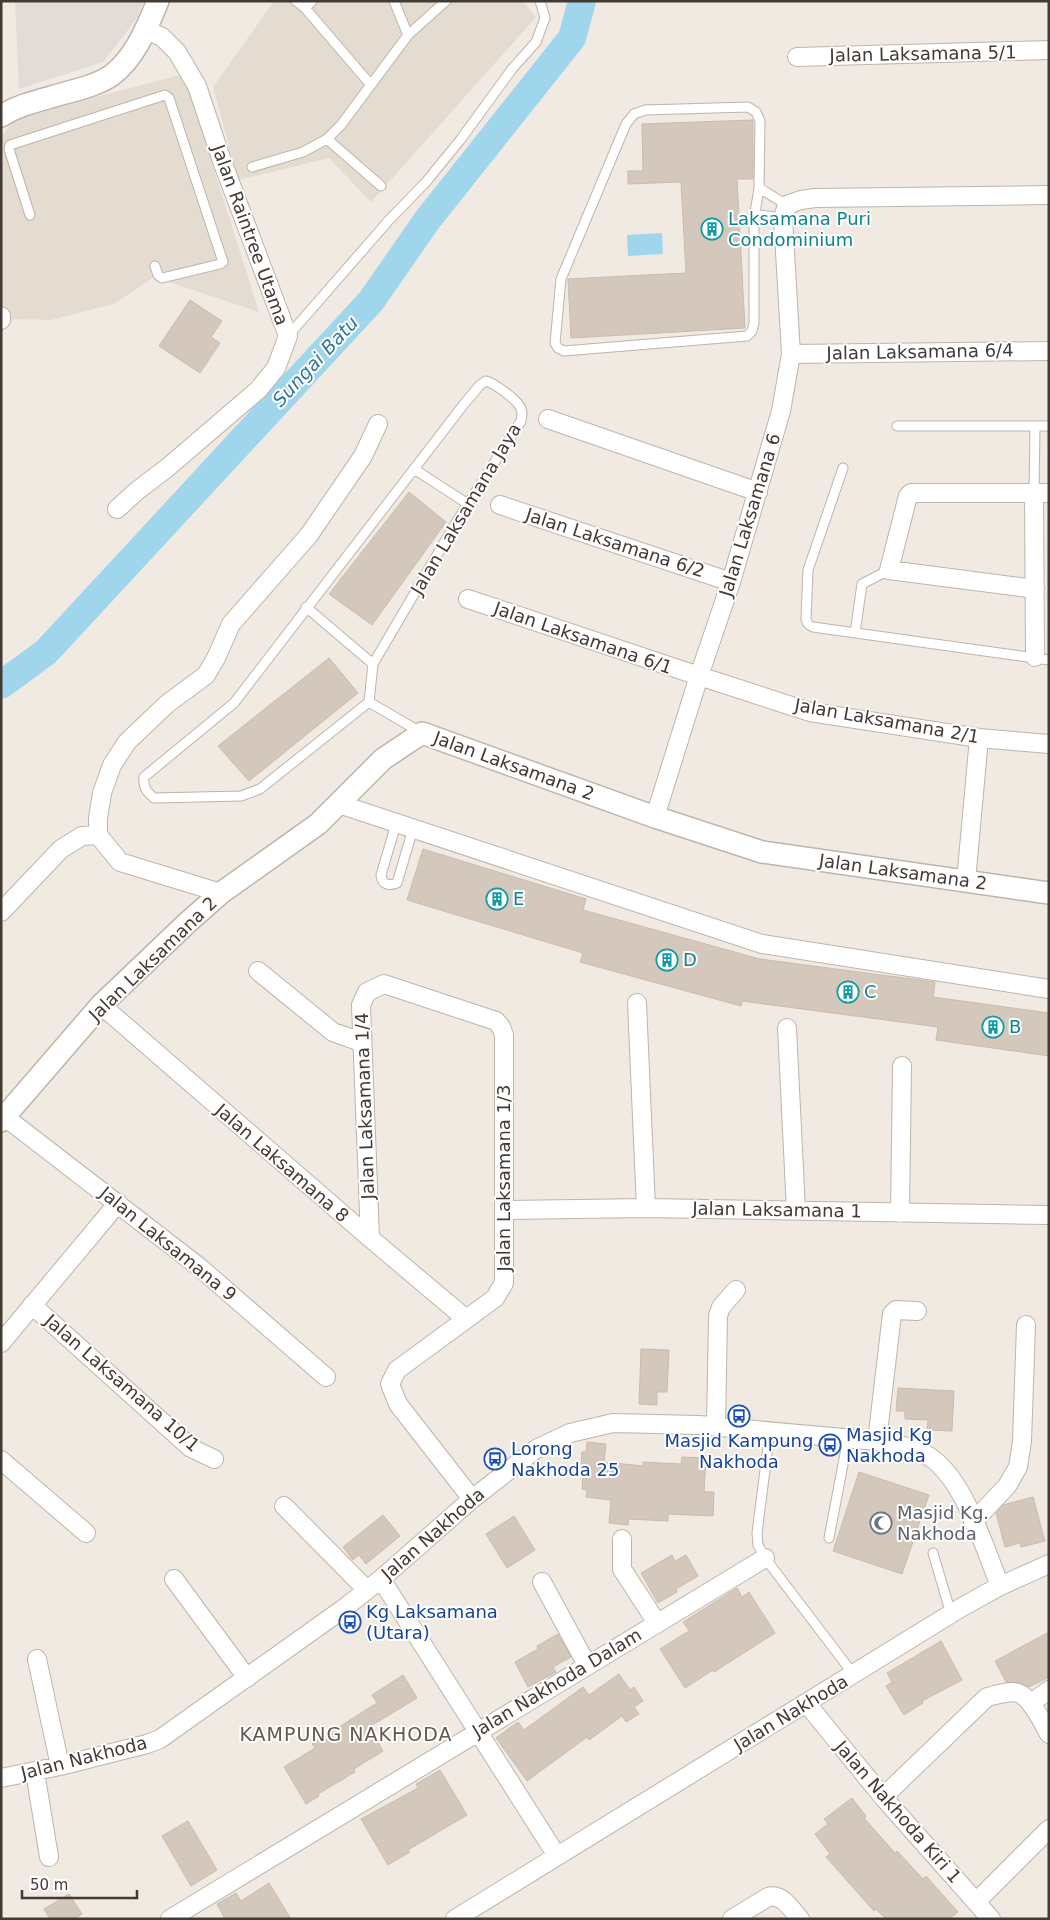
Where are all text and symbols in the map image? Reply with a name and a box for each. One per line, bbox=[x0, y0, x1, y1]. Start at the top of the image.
street label: Jalan Laksamana 5/1 bbox=[828, 41, 1017, 66]
street label: Jalan Raintree Utama bbox=[208, 141, 293, 328]
place label: Laksamana Puri Condominium bbox=[728, 208, 871, 250]
building icon: Laksamana Puri Condominium bbox=[700, 217, 724, 241]
water label: Sungai Batu bbox=[268, 311, 362, 411]
street label: Jalan Laksamana 6/4 bbox=[825, 339, 1014, 364]
street label: Jalan Laksamana Jaya bbox=[406, 419, 525, 599]
street label: Jalan Laksamana 6 bbox=[714, 431, 784, 600]
street label: Jalan Laksamana 6/2 bbox=[522, 503, 707, 581]
street label: Jalan Laksamana 6/1 bbox=[490, 597, 675, 678]
street label: Jalan Laksamana 2/1 bbox=[792, 694, 981, 747]
street label: Jalan Laksamana 2 bbox=[430, 726, 597, 804]
street label: Jalan Laksamana 2 bbox=[817, 849, 988, 894]
building icon: E bbox=[485, 887, 509, 911]
place label: E bbox=[513, 888, 524, 909]
street label: Jalan Laksamana 2 bbox=[84, 892, 221, 1026]
building icon: D bbox=[655, 948, 679, 972]
place label: D bbox=[683, 949, 697, 970]
building icon: C bbox=[836, 980, 860, 1004]
place label: C bbox=[864, 981, 877, 1002]
street label: Jalan Laksamana 1/4 bbox=[351, 1012, 378, 1201]
building icon: B bbox=[981, 1015, 1005, 1039]
place label: B bbox=[1009, 1016, 1021, 1037]
street label: Jalan Laksamana 1/3 bbox=[493, 1084, 514, 1273]
street label: Jalan Laksamana 8 bbox=[211, 1098, 353, 1226]
street label: Jalan Laksamana 9 bbox=[95, 1181, 241, 1305]
street label: Jalan Laksamana 1 bbox=[691, 1198, 862, 1221]
street label: Jalan Laksamana 10/1 bbox=[40, 1309, 204, 1456]
bus stop icon: Masjid Kampung Nakhoda bbox=[727, 1404, 751, 1428]
place label: Masjid Kg Nakhoda bbox=[846, 1424, 932, 1466]
place label: Masjid Kampung Nakhoda bbox=[665, 1430, 813, 1472]
bus stop icon: Masjid Kg Nakhoda bbox=[818, 1433, 842, 1457]
place label: Lorong Nakhoda 25 bbox=[511, 1438, 619, 1480]
bus stop icon: Lorong Nakhoda 25 bbox=[483, 1447, 507, 1471]
street label: Jalan Nakhoda bbox=[376, 1483, 488, 1585]
place label: Masjid Kg. Nakhoda bbox=[897, 1502, 989, 1544]
mosque icon: Masjid Kg. Nakhoda bbox=[869, 1511, 893, 1535]
place label: Kg Laksamana (Utara) bbox=[366, 1601, 498, 1643]
bus stop icon: Kg Laksamana (Utara) bbox=[338, 1610, 362, 1634]
street label: Jalan Nakhoda Dalam bbox=[468, 1624, 645, 1742]
street label: Jalan Nakhoda bbox=[729, 1670, 852, 1755]
district label: KAMPUNG NAKHODA bbox=[239, 1723, 453, 1745]
street label: Jalan Nakhoda bbox=[18, 1732, 149, 1784]
street label: Jalan Nakhoda Kiri 1 bbox=[830, 1736, 966, 1887]
scale bar bbox=[22, 1868, 138, 1900]
text: 50 m bbox=[30, 1876, 68, 1894]

